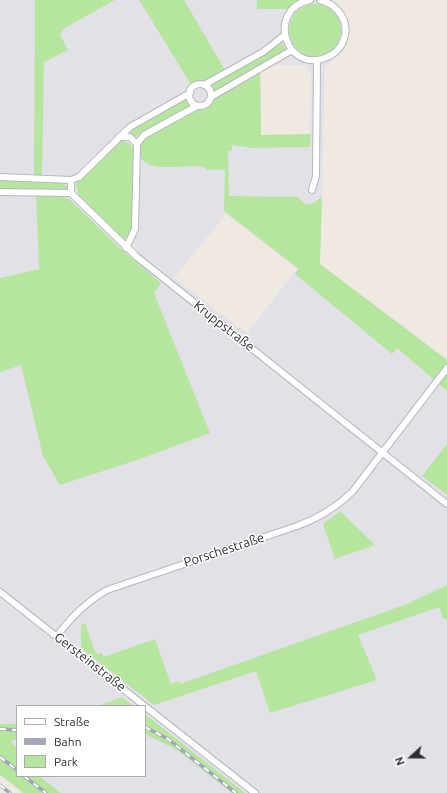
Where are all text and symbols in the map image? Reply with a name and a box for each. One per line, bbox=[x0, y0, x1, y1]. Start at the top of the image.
street label: Kruppstraße bbox=[190, 297, 258, 355]
street label: Porschestraße bbox=[182, 530, 266, 570]
street label: Gersteinstraße bbox=[51, 629, 129, 695]
legend bbox=[16, 705, 146, 777]
text: Straße bbox=[54, 715, 90, 728]
text: Bahn bbox=[54, 735, 82, 748]
north arrow bbox=[391, 737, 431, 777]
text: Park bbox=[54, 755, 78, 768]
text: N bbox=[393, 755, 407, 767]

